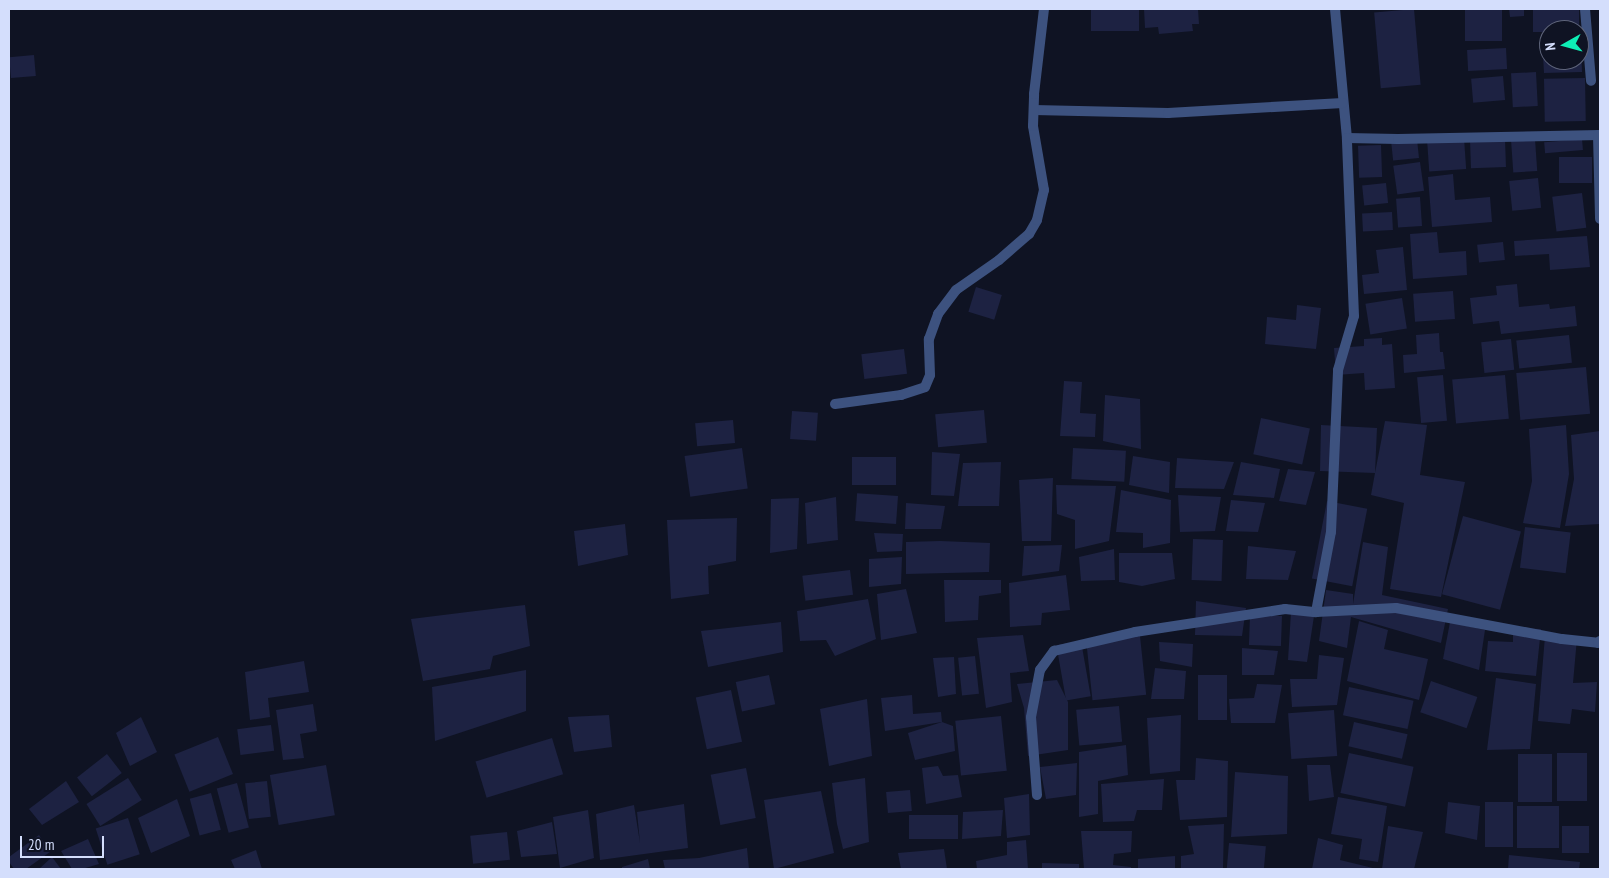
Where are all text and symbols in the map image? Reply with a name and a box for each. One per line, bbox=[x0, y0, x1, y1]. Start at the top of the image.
north arrow bbox=[1539, 20, 1589, 70]
text: N bbox=[1541, 42, 1559, 52]
scale bar bbox=[22, 826, 106, 858]
text: 20 m bbox=[28, 835, 54, 854]

